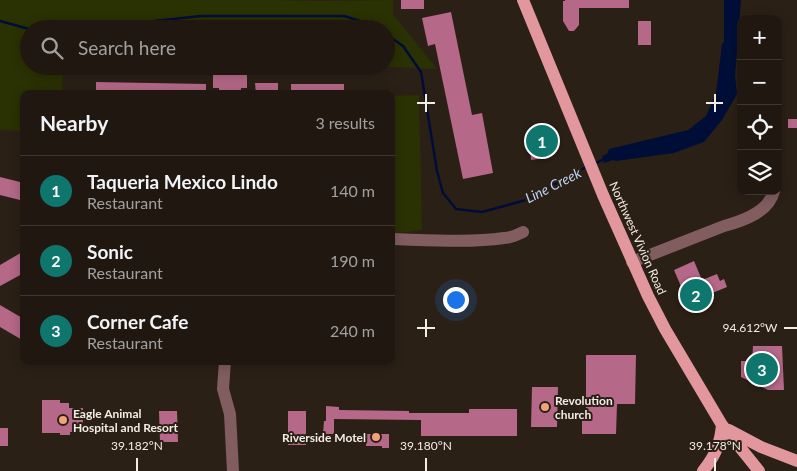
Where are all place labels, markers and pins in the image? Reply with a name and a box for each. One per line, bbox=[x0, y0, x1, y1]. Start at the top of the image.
pin: 1 bbox=[526, 122, 558, 160]
pin: 2 bbox=[680, 276, 712, 314]
pin: 3 bbox=[746, 350, 778, 388]
place label: Revolution church bbox=[555, 393, 613, 422]
marker: Revolution church bbox=[539, 401, 551, 413]
place label: Eagle Animal Hospital and Resort bbox=[73, 406, 178, 435]
marker: Eagle Animal Hospital and Resort bbox=[57, 414, 69, 426]
place label: Riverside Motel bbox=[282, 430, 366, 445]
marker: Riverside Motel bbox=[370, 431, 382, 443]

